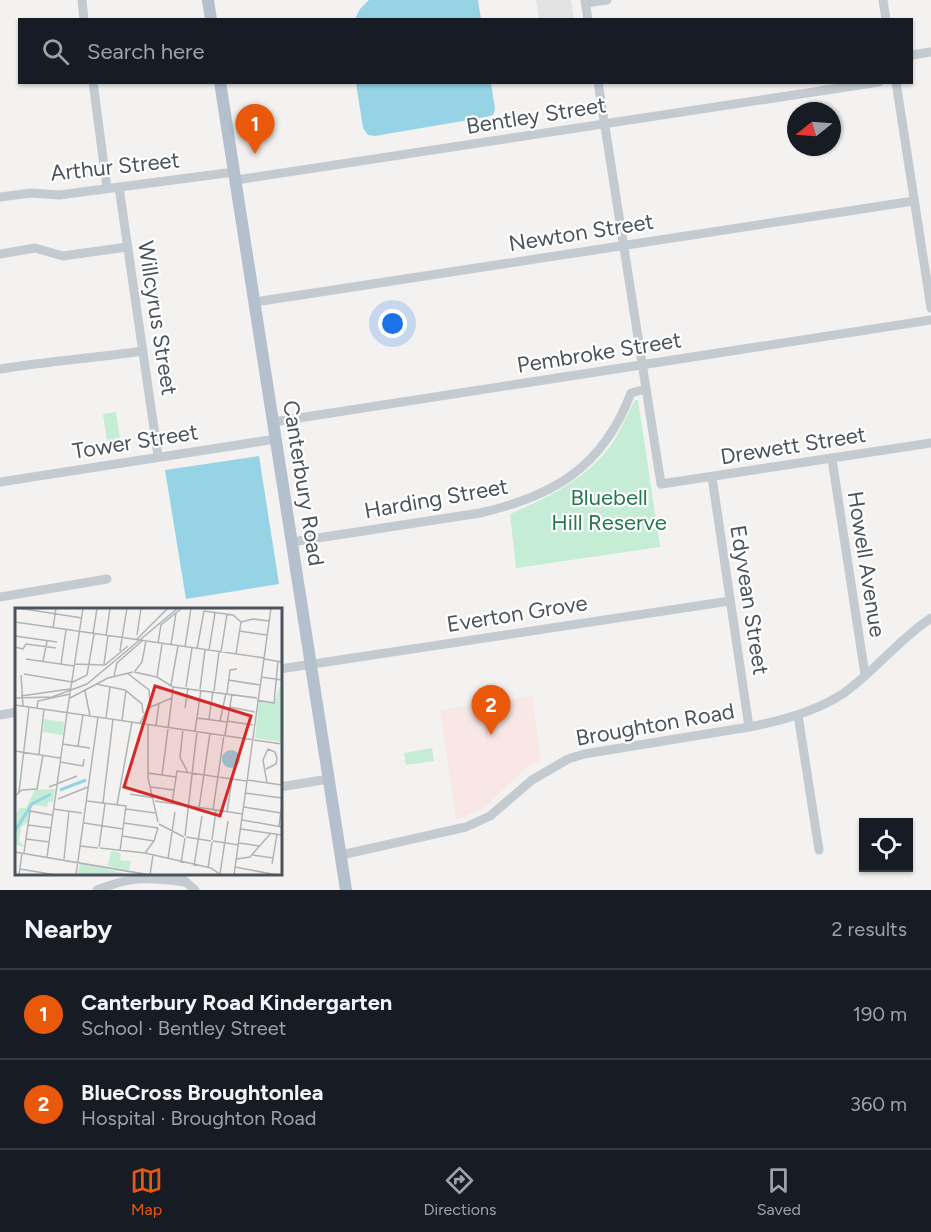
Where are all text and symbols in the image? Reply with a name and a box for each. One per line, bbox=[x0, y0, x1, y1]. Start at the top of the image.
search box bbox=[18, 18, 913, 84]
icon: search bbox=[39, 35, 72, 68]
text: Search here bbox=[87, 38, 205, 65]
street label: Bentley Street bbox=[464, 91, 608, 140]
north arrow bbox=[787, 102, 841, 156]
pin: 1 bbox=[236, 104, 274, 154]
street label: Arthur Street bbox=[49, 146, 181, 187]
street label: Newton Street bbox=[507, 208, 655, 257]
street label: Willcyrus Street bbox=[132, 239, 183, 397]
your location bbox=[378, 309, 407, 338]
street label: Pembroke Street bbox=[515, 326, 683, 379]
street label: Canterbury Road bbox=[277, 398, 330, 568]
street label: Tower Street bbox=[70, 418, 200, 465]
street label: Drewett Street bbox=[718, 421, 868, 470]
street label: Harding Street bbox=[362, 473, 510, 524]
park label: Bluebell Hill Reserve bbox=[551, 484, 667, 536]
street label: Howell Avenue bbox=[842, 489, 891, 639]
street label: Edyvean Street bbox=[724, 523, 775, 677]
street label: Everton Grove bbox=[445, 589, 589, 638]
inset map bbox=[15, 608, 282, 875]
pin: 2 bbox=[472, 686, 510, 735]
street label: Broughton Road bbox=[574, 697, 736, 752]
map controls bbox=[859, 818, 913, 872]
button: locate bbox=[859, 818, 913, 872]
text: Nearby bbox=[24, 913, 112, 945]
text: 2 results bbox=[831, 917, 907, 941]
text: Canterbury Road Kindergarten bbox=[81, 989, 392, 1016]
text: 1 bbox=[39, 1002, 48, 1026]
text: 190 m bbox=[853, 1002, 907, 1026]
text: School · Bentley Street bbox=[81, 1016, 286, 1040]
text: BlueCross Broughtonlea bbox=[81, 1079, 323, 1106]
text: 2 bbox=[38, 1092, 49, 1116]
text: 360 m bbox=[850, 1092, 907, 1116]
text: Hospital · Broughton Road bbox=[81, 1106, 316, 1130]
tab: Map bbox=[130, 1164, 163, 1219]
tab: Directions bbox=[423, 1164, 496, 1219]
tab: Saved bbox=[757, 1164, 801, 1219]

